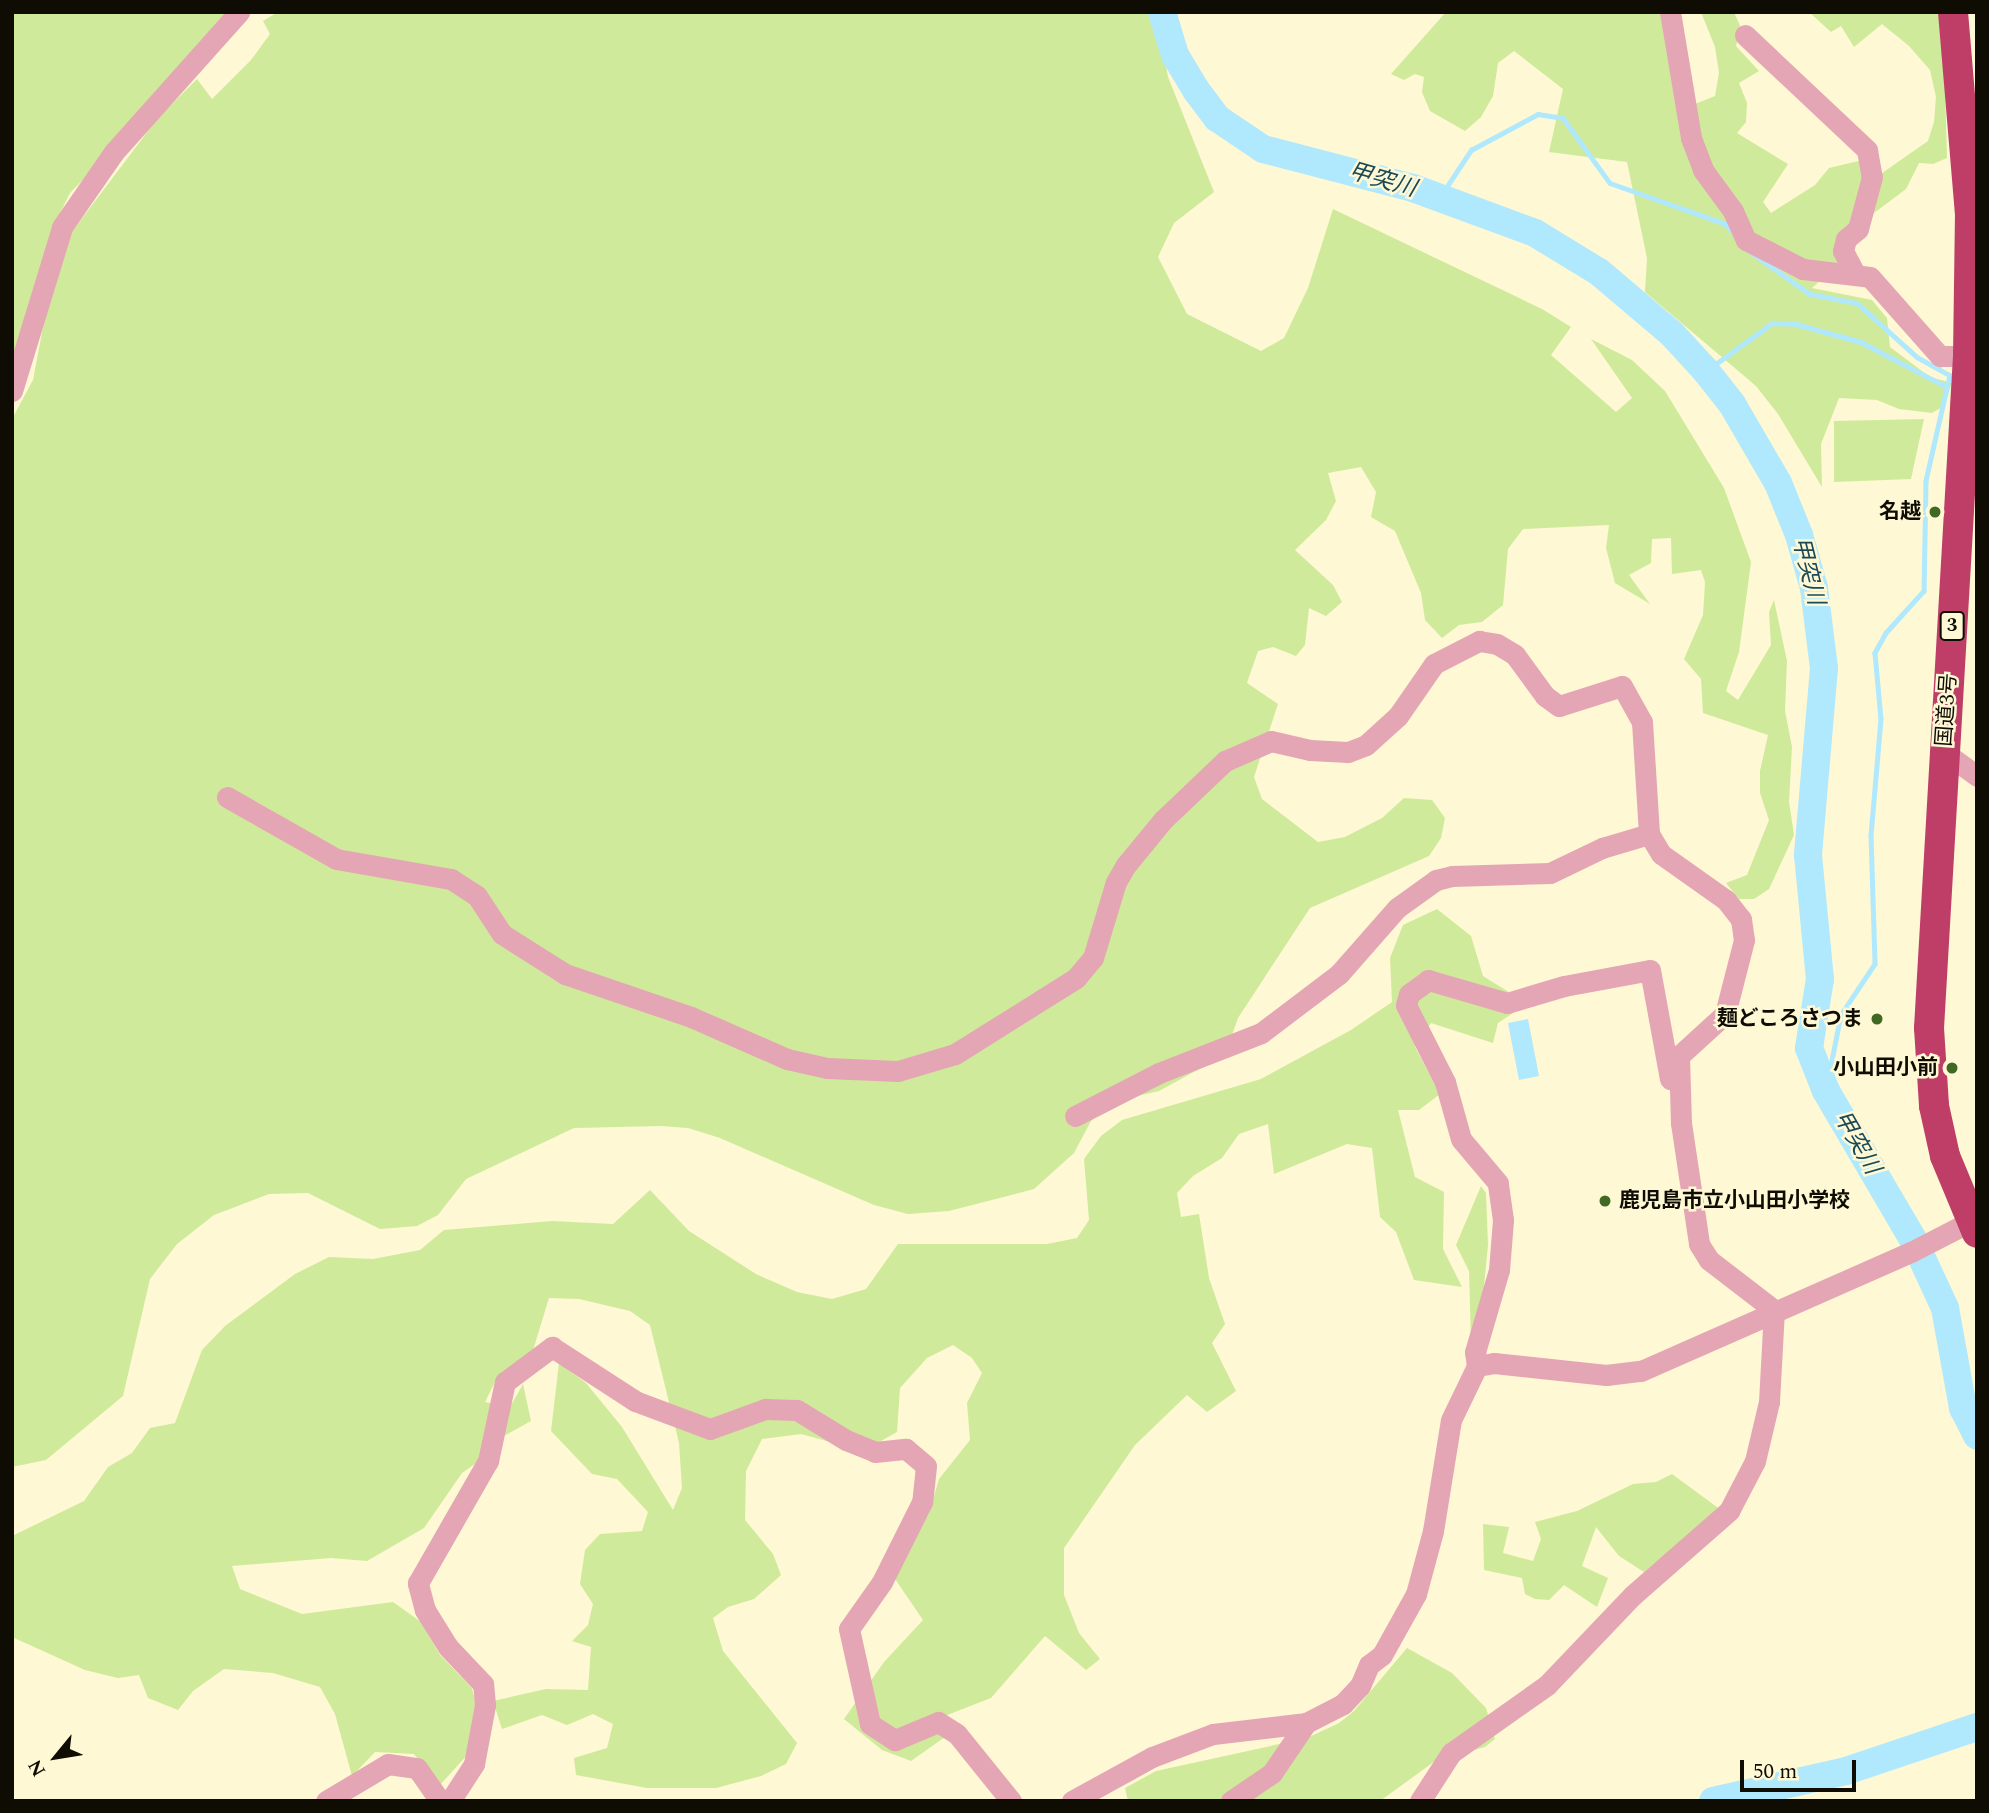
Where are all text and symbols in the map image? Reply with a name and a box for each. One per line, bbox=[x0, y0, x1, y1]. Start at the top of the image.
water label: 甲突川 bbox=[1345, 158, 1419, 204]
place label: 名越 bbox=[1879, 499, 1921, 525]
marker: 名越 bbox=[1927, 504, 1943, 520]
water label: 甲突川 bbox=[1785, 534, 1829, 608]
road number: 3 bbox=[1938, 610, 1966, 642]
street label: 国道3号 bbox=[1932, 672, 1962, 748]
place label: 麺どころさつま bbox=[1716, 1006, 1863, 1032]
marker: 麺どころさつま bbox=[1869, 1011, 1885, 1027]
place label: 小山田小前 bbox=[1833, 1055, 1938, 1081]
marker: 小山田小前 bbox=[1944, 1060, 1960, 1076]
water label: 甲突川 bbox=[1827, 1106, 1885, 1180]
place label: 鹿児島市立小山田小学校 bbox=[1619, 1188, 1850, 1214]
marker: 鹿児島市立小山田小学校 bbox=[1597, 1193, 1613, 1209]
north arrow bbox=[21, 1722, 91, 1792]
scale bar bbox=[1744, 1746, 1860, 1790]
text: N bbox=[21, 1754, 54, 1782]
text: 50 m bbox=[1753, 1756, 1797, 1788]

